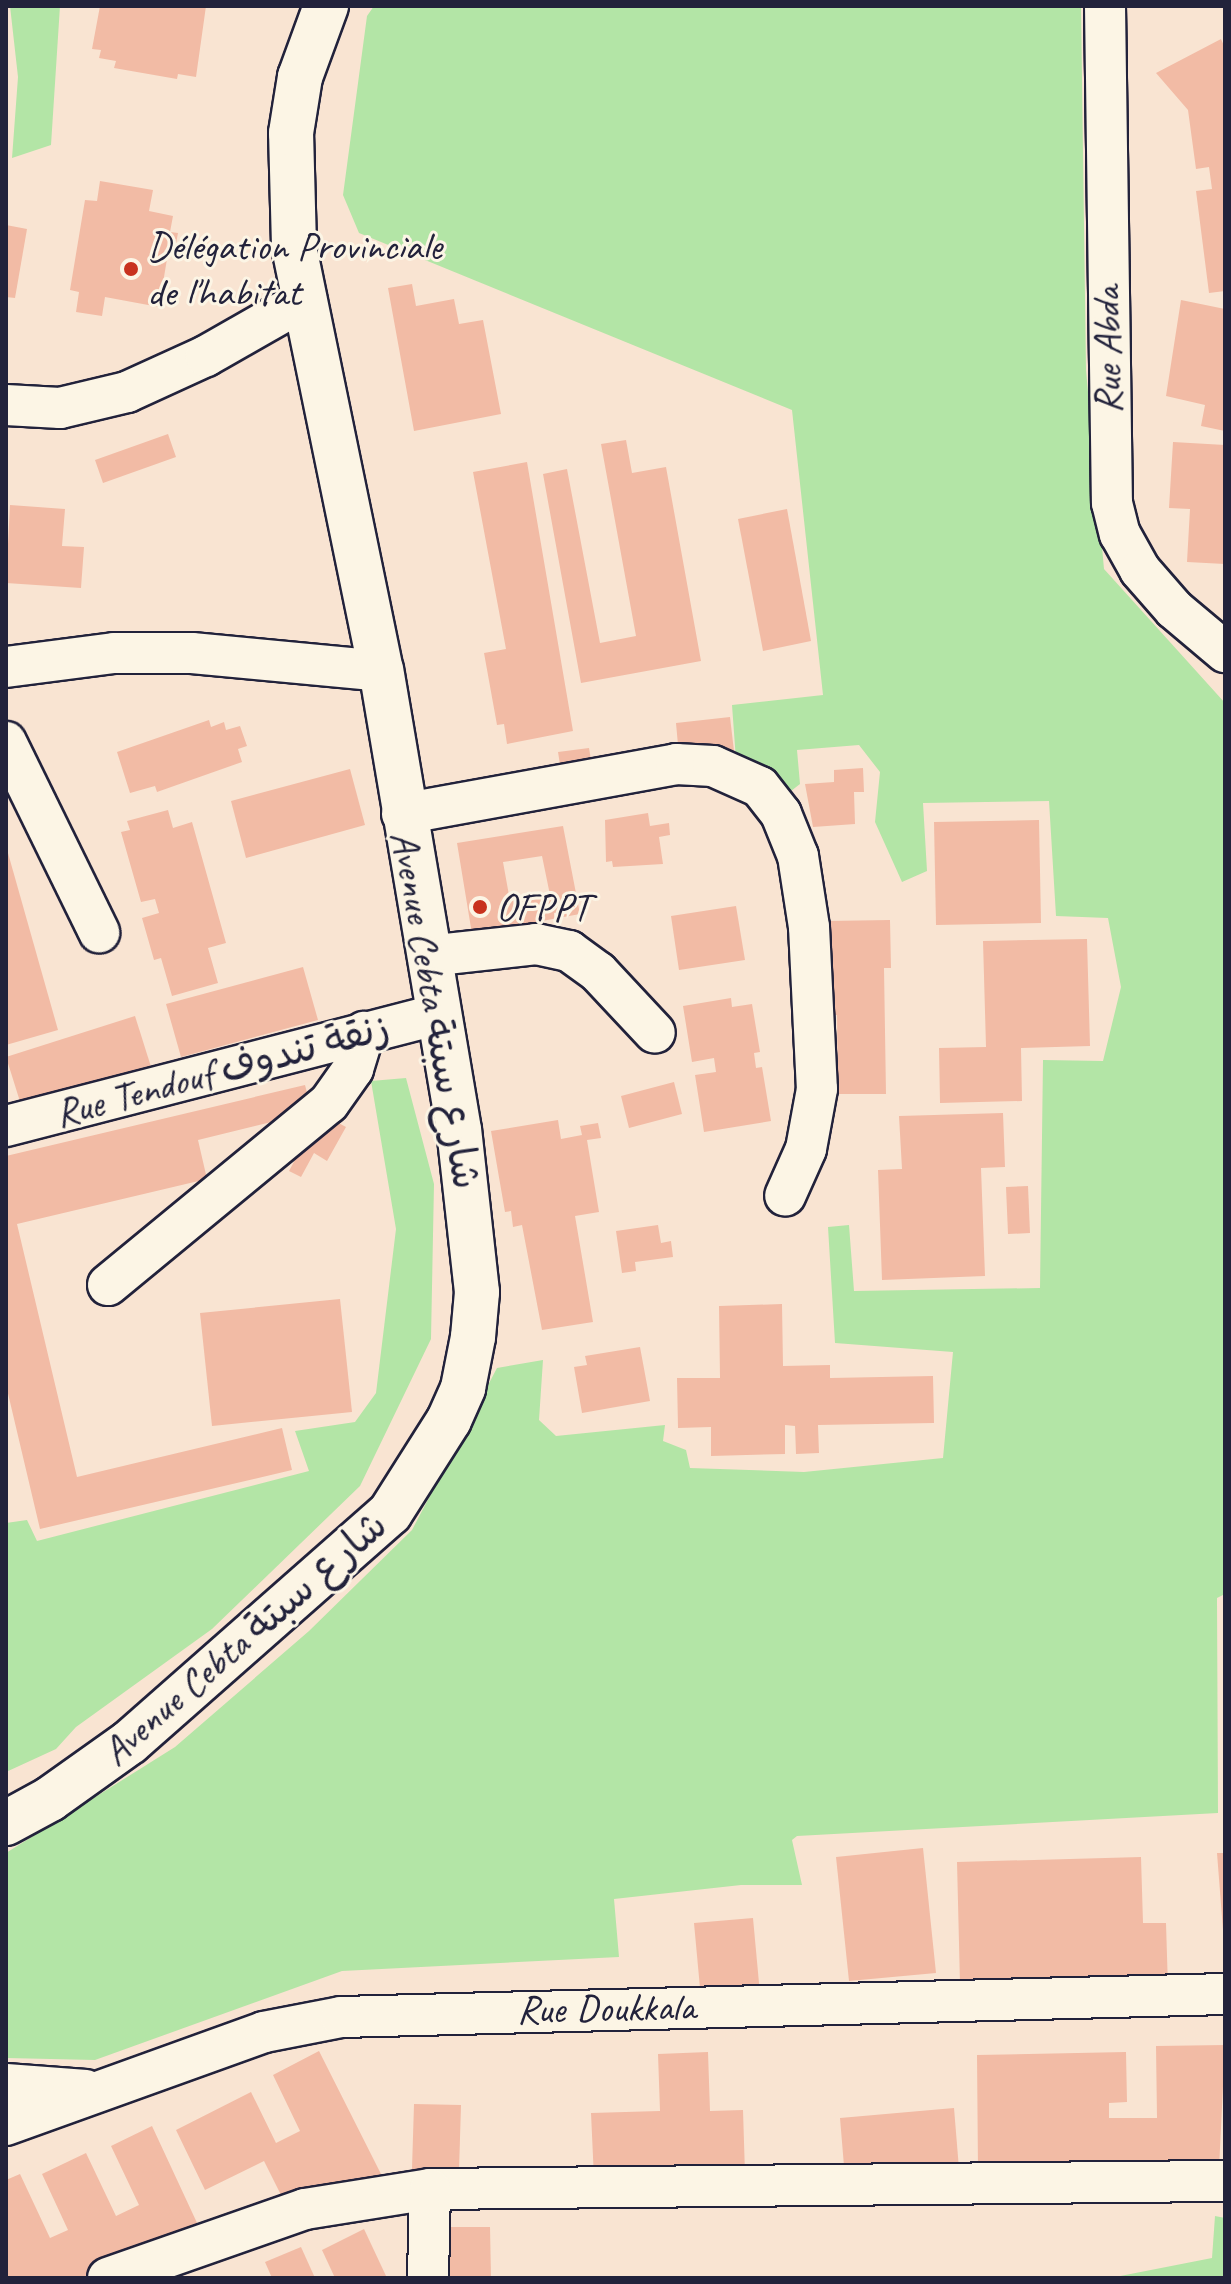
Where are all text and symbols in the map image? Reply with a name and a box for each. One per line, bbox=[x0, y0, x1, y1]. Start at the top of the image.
place label: Délégation Provinciale de l'habitat bbox=[147, 222, 442, 316]
marker: Délégation Provinciale de l'habitat bbox=[122, 260, 140, 278]
street label: Rue Abda bbox=[1082, 285, 1132, 415]
street label: Avenue Cebta شارع سبتة bbox=[381, 827, 491, 1193]
place label: OFPPT bbox=[496, 883, 590, 931]
marker: OFPPT bbox=[471, 898, 489, 916]
street label: Rue Tendouf زنقة تندوف bbox=[50, 1003, 394, 1137]
street label: Avenue Cebta شارع سبتة bbox=[92, 1501, 396, 1775]
street label: Rue Doukkala bbox=[516, 1982, 696, 2034]

